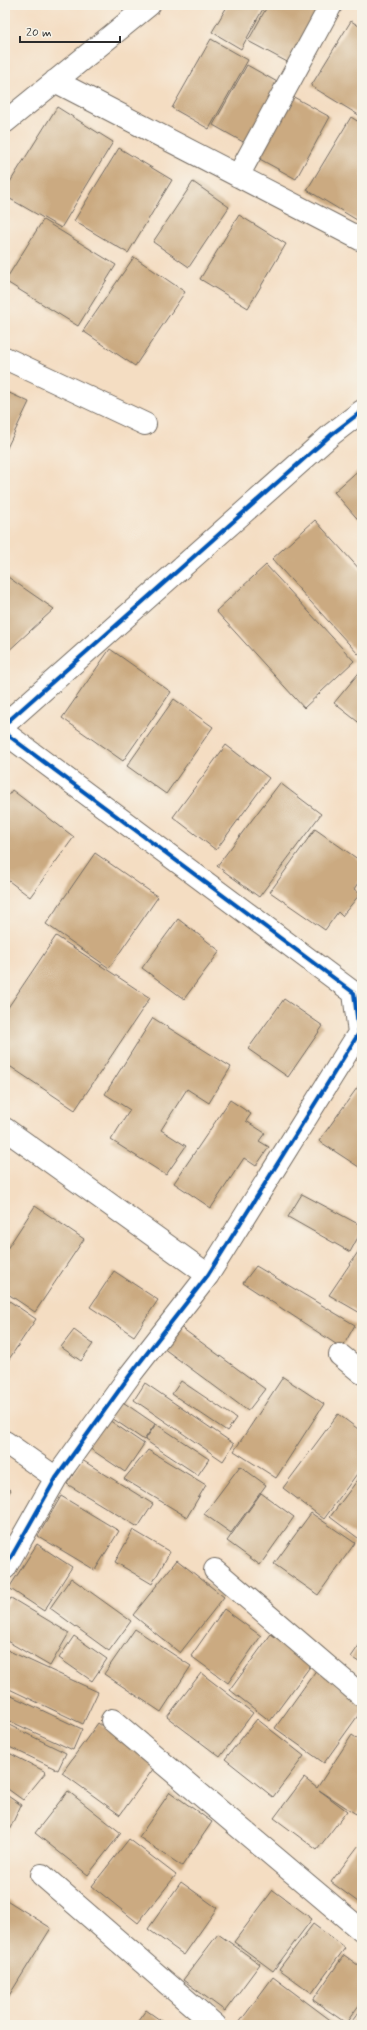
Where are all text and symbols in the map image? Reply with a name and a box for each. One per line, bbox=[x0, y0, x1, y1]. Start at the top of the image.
scale bar bbox=[20, 18, 120, 44]
text: 20 m bbox=[26, 25, 52, 41]

